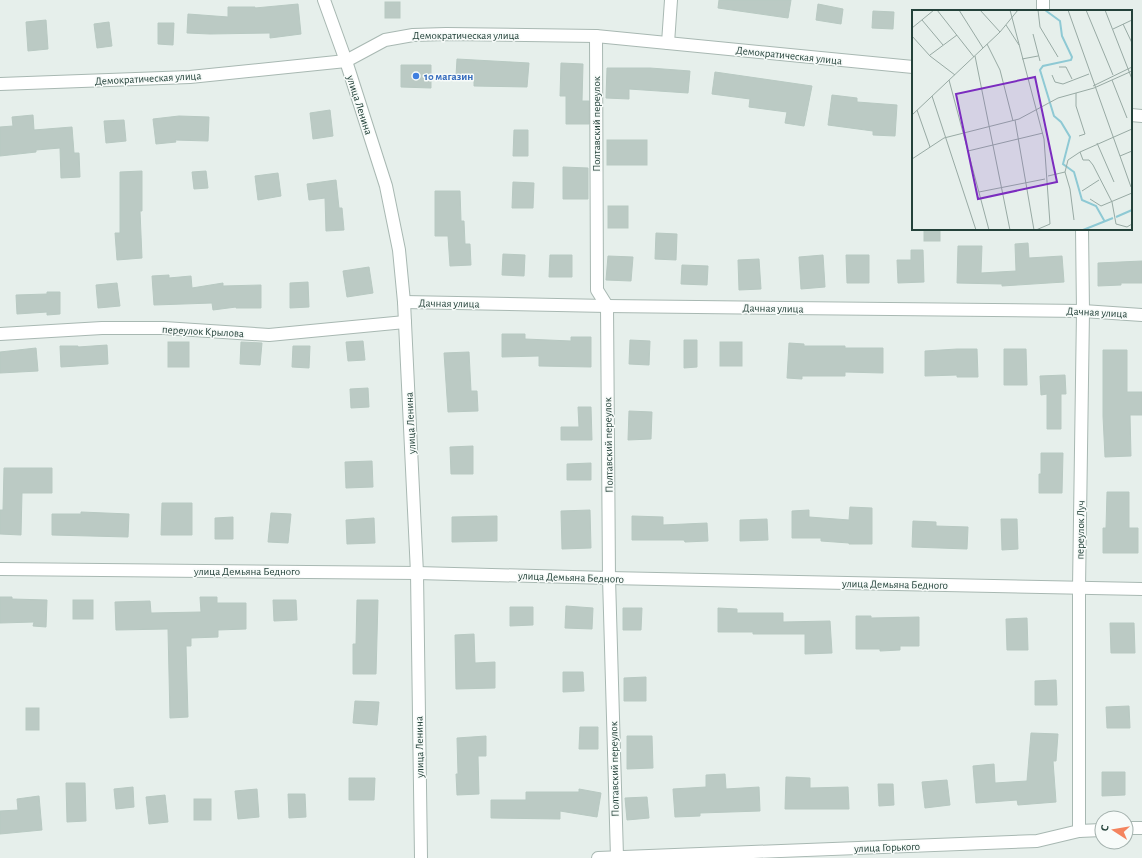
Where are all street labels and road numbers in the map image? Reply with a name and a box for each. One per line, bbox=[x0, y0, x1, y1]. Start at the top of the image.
street label: Демократическая улица bbox=[413, 30, 519, 41]
street label: Демократическая улица bbox=[735, 44, 843, 67]
street label: Демократическая улица bbox=[94, 70, 202, 87]
street label: улица Ленина bbox=[344, 73, 374, 136]
street label: Полтавский переулок bbox=[591, 76, 602, 172]
street label: Дачная улица bbox=[418, 297, 480, 310]
street label: Дачная улица bbox=[742, 302, 804, 315]
street label: Дачная улица bbox=[1066, 305, 1128, 320]
street label: переулок Крылова bbox=[162, 324, 244, 339]
street label: улица Ленина bbox=[403, 392, 418, 455]
street label: Полтавский переулок bbox=[602, 397, 615, 493]
street label: переулок Луч bbox=[1074, 500, 1087, 560]
street label: улица Демьяна Бедного bbox=[193, 566, 300, 577]
street label: улица Демьяна Бедного bbox=[517, 570, 624, 585]
street label: улица Демьяна Бедного bbox=[841, 578, 948, 591]
street label: улица Ленина bbox=[413, 716, 426, 779]
street label: Полтавский переулок bbox=[608, 721, 621, 817]
street label: улица Горького bbox=[853, 841, 920, 854]

